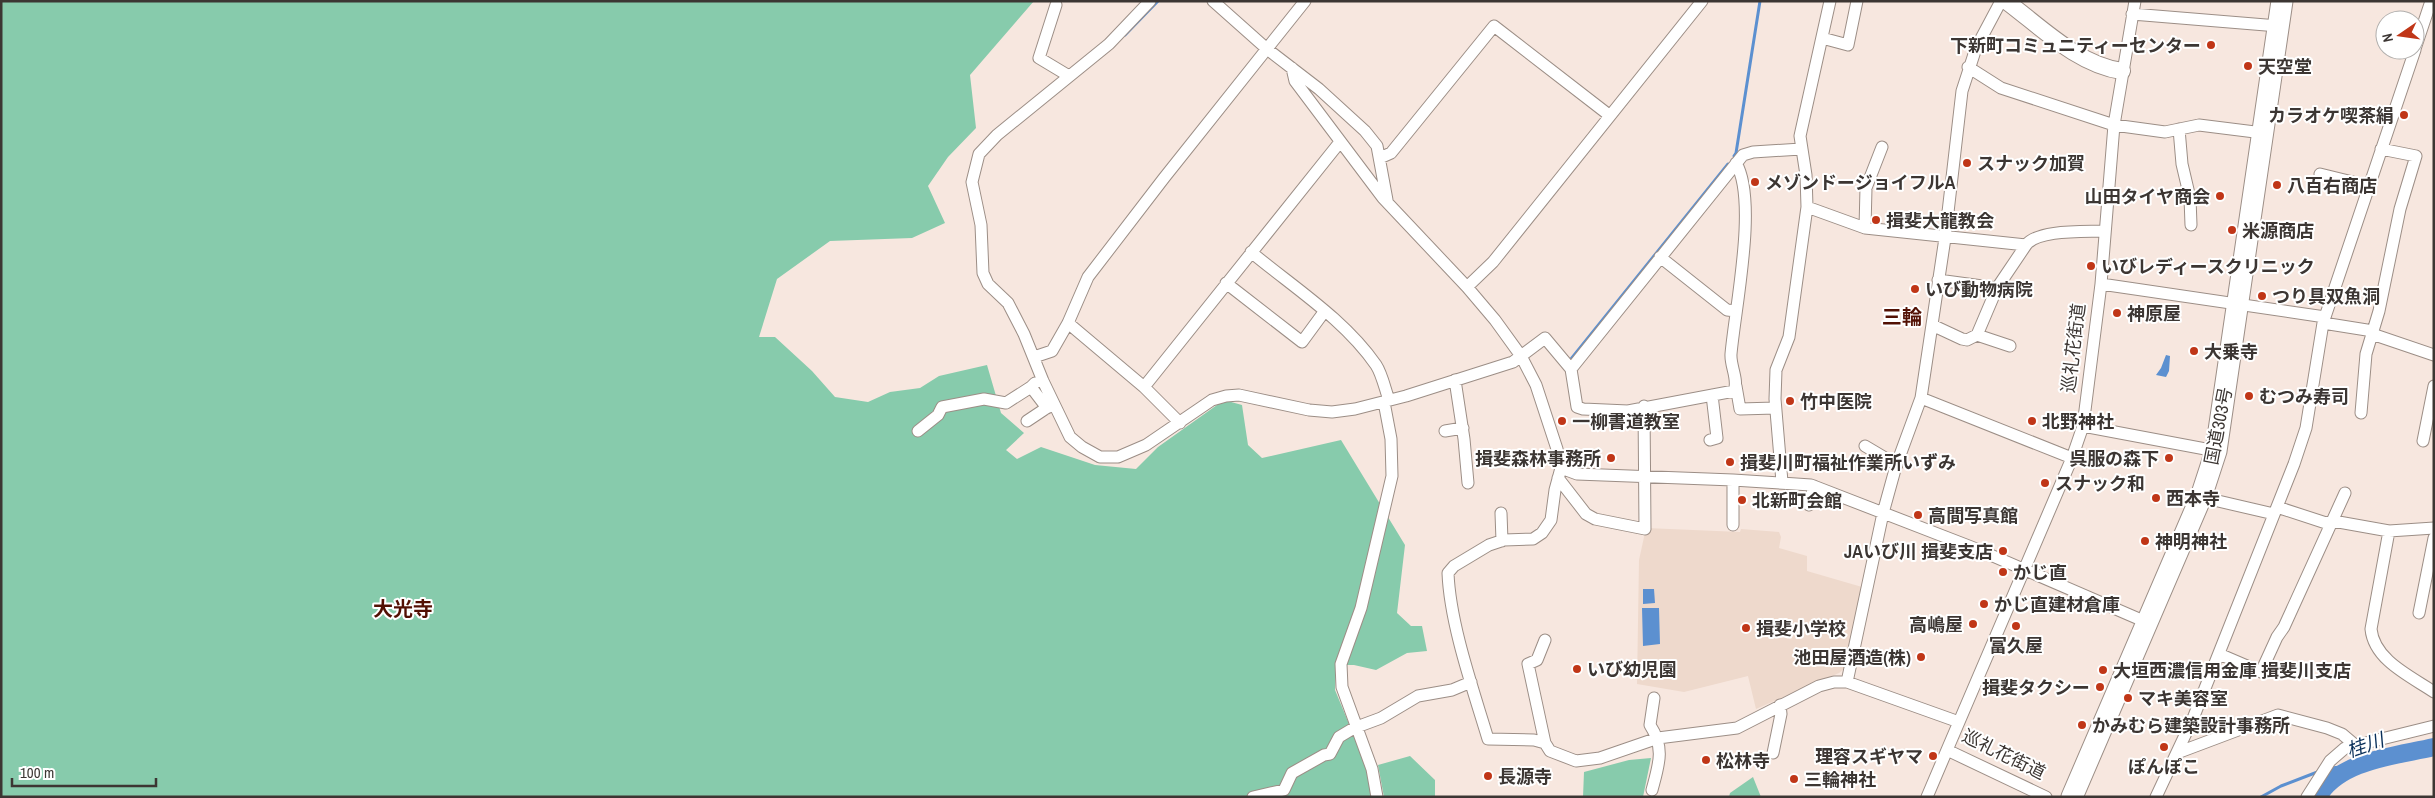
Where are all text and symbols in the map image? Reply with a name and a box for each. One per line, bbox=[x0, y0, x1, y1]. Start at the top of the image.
north arrow bbox=[2375, 10, 2425, 60]
text: N bbox=[2378, 32, 2397, 44]
place label: 下新町コミュニティーセンター bbox=[1950, 33, 2201, 58]
marker: 下新町コミュニティーセンター bbox=[2205, 39, 2217, 51]
place label: 天空堂 bbox=[2258, 54, 2312, 79]
marker: 天空堂 bbox=[2242, 60, 2254, 72]
place label: カラオケ喫茶絹 bbox=[2268, 103, 2394, 128]
marker: カラオケ喫茶絹 bbox=[2398, 109, 2410, 121]
place label: スナック加賀 bbox=[1977, 151, 2085, 176]
marker: スナック加賀 bbox=[1961, 157, 1973, 169]
place label: メゾンドージョイフルA bbox=[1765, 170, 1956, 195]
place label: 八百右商店 bbox=[2287, 173, 2377, 198]
marker: メゾンドージョイフルA bbox=[1749, 176, 1761, 188]
marker: 八百右商店 bbox=[2271, 179, 2283, 191]
place label: 山田タイヤ商会 bbox=[2085, 184, 2210, 209]
marker: 山田タイヤ商会 bbox=[2214, 190, 2226, 202]
place label: 揖斐大龍教会 bbox=[1886, 208, 1994, 233]
marker: 揖斐大龍教会 bbox=[1870, 214, 1882, 226]
place label: 米源商店 bbox=[2242, 218, 2314, 243]
marker: 米源商店 bbox=[2226, 224, 2238, 236]
place label: いびレディースクリニック bbox=[2101, 254, 2315, 279]
marker: いびレディースクリニック bbox=[2085, 260, 2097, 272]
place label: いび動物病院 bbox=[1925, 277, 2033, 302]
marker: いび動物病院 bbox=[1909, 283, 1921, 295]
place label: つり具双魚洞 bbox=[2272, 284, 2380, 309]
marker: つり具双魚洞 bbox=[2256, 290, 2268, 302]
place label: 神原屋 bbox=[2127, 301, 2181, 326]
street label: 巡礼花街道 bbox=[2055, 302, 2091, 394]
district label: 三輪 bbox=[1882, 303, 1922, 330]
marker: 神原屋 bbox=[2111, 307, 2123, 319]
place label: 大乗寺 bbox=[2204, 339, 2258, 364]
marker: 大乗寺 bbox=[2188, 345, 2200, 357]
place label: むつみ寿司 bbox=[2259, 384, 2349, 409]
street label: 国道303号 bbox=[2198, 385, 2238, 467]
place label: 竹中医院 bbox=[1800, 389, 1872, 414]
marker: むつみ寿司 bbox=[2243, 390, 2255, 402]
marker: 竹中医院 bbox=[1784, 395, 1796, 407]
place label: 一柳書道教室 bbox=[1572, 409, 1680, 434]
place label: 北野神社 bbox=[2042, 409, 2114, 434]
marker: 一柳書道教室 bbox=[1556, 415, 1568, 427]
marker: 北野神社 bbox=[2026, 415, 2038, 427]
place label: 揖斐森林事務所 bbox=[1475, 446, 1601, 471]
place label: 呉服の森下 bbox=[2069, 446, 2159, 471]
place label: 揖斐川町福祉作業所いずみ bbox=[1740, 450, 1956, 475]
marker: 揖斐森林事務所 bbox=[1605, 452, 1617, 464]
marker: 呉服の森下 bbox=[2163, 452, 2175, 464]
marker: 揖斐川町福祉作業所いずみ bbox=[1724, 456, 1736, 468]
place label: スナック和 bbox=[2055, 471, 2145, 496]
marker: スナック和 bbox=[2039, 477, 2051, 489]
place label: 西本寺 bbox=[2166, 486, 2220, 511]
place label: 北新町会館 bbox=[1752, 488, 1842, 513]
marker: 西本寺 bbox=[2150, 492, 2162, 504]
marker: 北新町会館 bbox=[1736, 494, 1748, 506]
place label: 高間写真館 bbox=[1928, 503, 2018, 528]
marker: 高間写真館 bbox=[1912, 509, 1924, 521]
place label: 神明神社 bbox=[2155, 529, 2227, 554]
marker: 神明神社 bbox=[2139, 535, 2151, 547]
place label: JAいび川 揖斐支店 bbox=[1844, 539, 1993, 564]
marker: JAいび川 揖斐支店 bbox=[1997, 545, 2009, 557]
place label: かじ直 bbox=[2013, 560, 2067, 585]
marker: かじ直 bbox=[1997, 566, 2009, 578]
place label: かじ直建材倉庫 bbox=[1994, 592, 2120, 617]
district label: 大光寺 bbox=[373, 595, 433, 622]
marker: かじ直建材倉庫 bbox=[1978, 598, 1990, 610]
place label: 高嶋屋 bbox=[1909, 612, 1963, 637]
place label: 揖斐小学校 bbox=[1756, 616, 1846, 641]
marker: 高嶋屋 bbox=[1967, 618, 1979, 630]
marker: 富久屋 bbox=[2010, 620, 2022, 632]
marker: 揖斐小学校 bbox=[1740, 622, 1752, 634]
place label: 富久屋 bbox=[1989, 633, 2043, 658]
place label: 池田屋酒造(株) bbox=[1793, 645, 1911, 670]
marker: 池田屋酒造(株) bbox=[1915, 651, 1927, 663]
place label: いび幼児園 bbox=[1587, 657, 1677, 682]
place label: 大垣西濃信用金庫 揖斐川支店 bbox=[2113, 658, 2351, 683]
marker: いび幼児園 bbox=[1571, 663, 1583, 675]
marker: 大垣西濃信用金庫 揖斐川支店 bbox=[2097, 664, 2109, 676]
place label: 揖斐タクシー bbox=[1982, 675, 2090, 700]
marker: 揖斐タクシー bbox=[2094, 681, 2106, 693]
place label: マキ美容室 bbox=[2138, 686, 2228, 711]
marker: マキ美容室 bbox=[2122, 692, 2134, 704]
place label: かみむら建築設計事務所 bbox=[2092, 713, 2290, 738]
marker: かみむら建築設計事務所 bbox=[2076, 719, 2088, 731]
street label: 巡礼花街道 bbox=[1958, 723, 2050, 785]
water label: 桂川 bbox=[2343, 726, 2389, 763]
marker: ぽんぽこ bbox=[2158, 741, 2170, 753]
place label: 理容スギヤマ bbox=[1815, 744, 1923, 769]
place label: 松林寺 bbox=[1716, 748, 1770, 773]
marker: 理容スギヤマ bbox=[1927, 750, 1939, 762]
marker: 松林寺 bbox=[1700, 754, 1712, 766]
place label: ぽんぽこ bbox=[2128, 754, 2200, 779]
scale bar bbox=[12, 756, 156, 788]
text: 100 m bbox=[20, 762, 54, 783]
place label: 長源寺 bbox=[1498, 764, 1552, 789]
place label: 三輪神社 bbox=[1804, 767, 1876, 792]
marker: 長源寺 bbox=[1482, 770, 1494, 782]
marker: 三輪神社 bbox=[1788, 773, 1800, 785]

